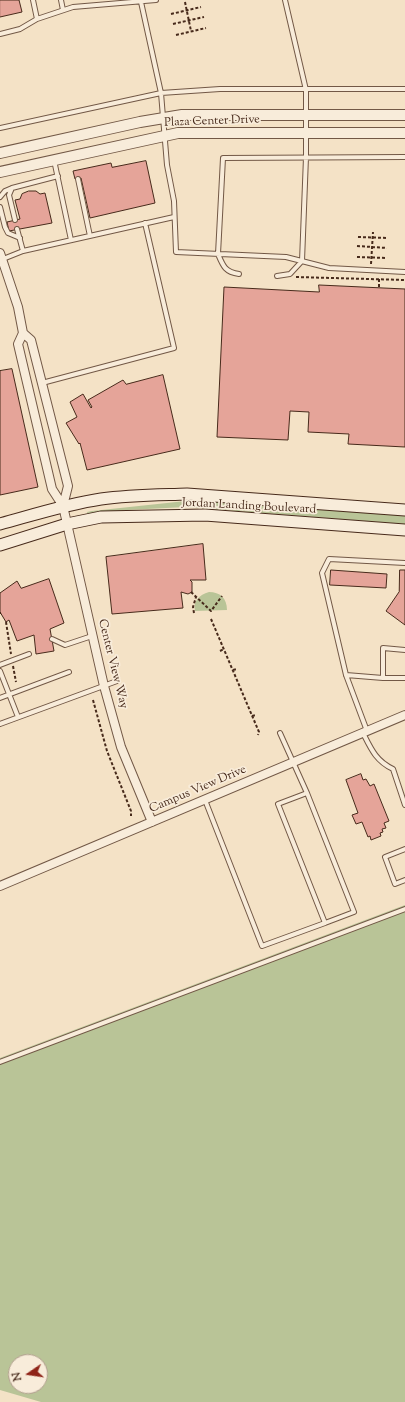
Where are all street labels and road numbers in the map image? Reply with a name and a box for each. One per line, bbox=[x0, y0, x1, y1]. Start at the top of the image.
street label: Plaza Center Drive bbox=[164, 113, 260, 131]
street label: Jordan Landing Boulevard bbox=[182, 496, 316, 518]
street label: Center View Way bbox=[94, 618, 130, 710]
street label: Campus View Drive bbox=[147, 763, 249, 817]

